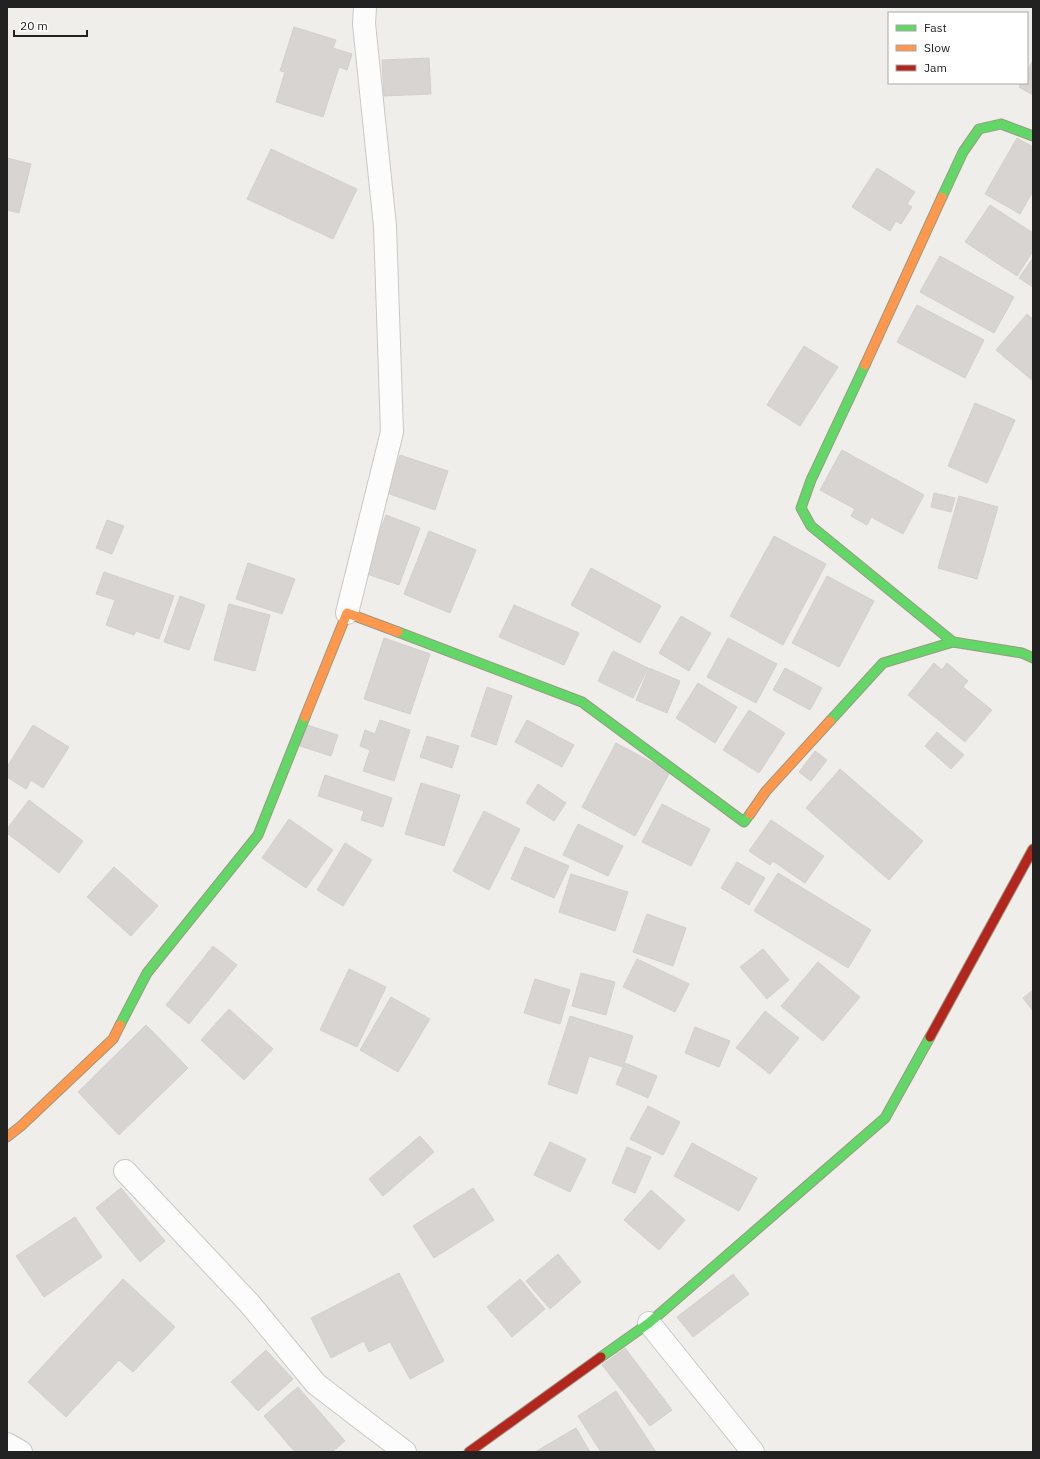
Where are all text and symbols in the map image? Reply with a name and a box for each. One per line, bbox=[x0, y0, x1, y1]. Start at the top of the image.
scale bar bbox=[14, 12, 87, 38]
legend bbox=[888, 12, 1028, 84]
text: 20 m bbox=[20, 18, 48, 33]
text: Fast bbox=[924, 20, 947, 35]
text: Slow bbox=[924, 40, 950, 55]
text: Jam bbox=[924, 60, 947, 75]

